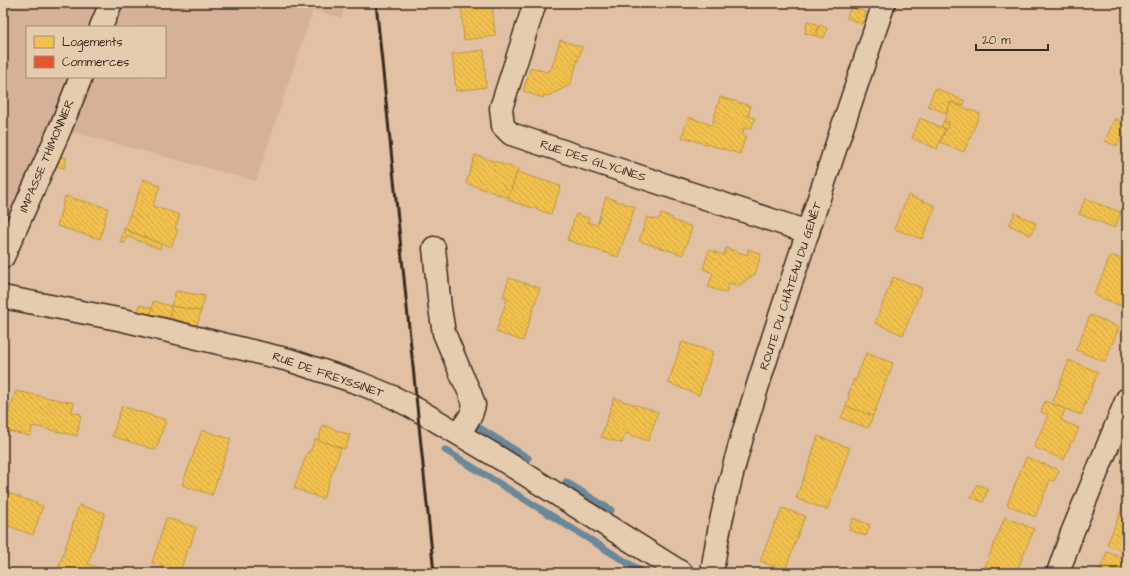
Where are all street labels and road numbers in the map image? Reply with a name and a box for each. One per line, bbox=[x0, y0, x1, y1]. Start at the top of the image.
street label: IMPASSE THIMONNIER bbox=[15, 97, 79, 215]
street label: RUE DES GLYCINES bbox=[538, 136, 648, 186]
street label: ROUTE DU CHÂTEAU DU GENÊT bbox=[756, 199, 826, 372]
street label: RUE DE FREYSSINET bbox=[270, 348, 386, 402]

